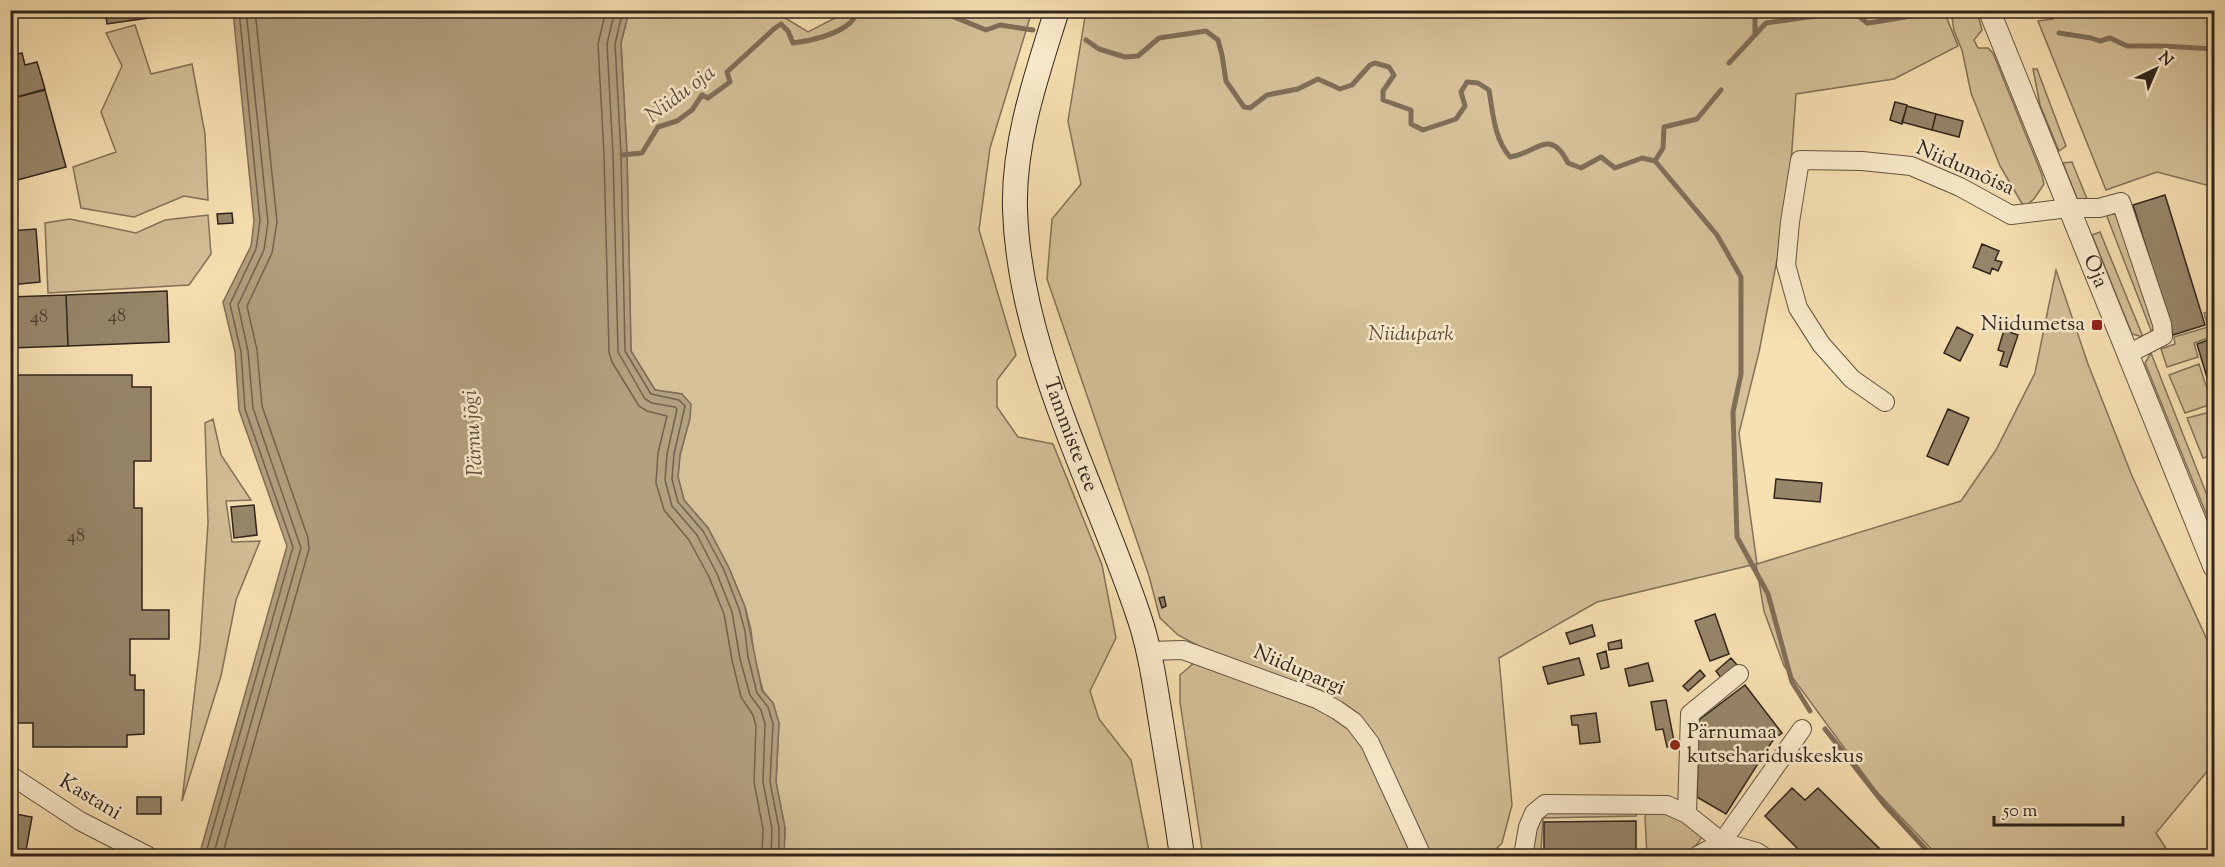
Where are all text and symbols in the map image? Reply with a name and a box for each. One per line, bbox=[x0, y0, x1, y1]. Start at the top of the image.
north arrow bbox=[2126, 39, 2186, 99]
text: N bbox=[2152, 47, 2177, 73]
water label: Niidu oja bbox=[639, 58, 723, 132]
street label: Niidumõisa bbox=[1911, 134, 2019, 204]
street label: Oja bbox=[2074, 250, 2115, 293]
house number: 48 bbox=[108, 304, 126, 330]
house number: 48 bbox=[30, 305, 48, 331]
place label: Niidumetsa bbox=[1981, 310, 2085, 340]
marker: Niidumetsa bbox=[2090, 318, 2104, 332]
park label: Niidupark bbox=[1368, 320, 1454, 350]
street label: Tammiste tee bbox=[1035, 374, 1105, 497]
water label: Pärnu jõgi bbox=[455, 389, 493, 477]
house number: 48 bbox=[67, 524, 85, 550]
street label: Niidupargi bbox=[1248, 638, 1350, 704]
place label: Pärnumaa kutsehariduskeskus bbox=[1687, 718, 1863, 772]
marker: Pärnumaa kutsehariduskeskus bbox=[1668, 738, 1682, 752]
street label: Kastani bbox=[53, 768, 127, 828]
scale bar bbox=[1994, 789, 2123, 827]
text: 50 m bbox=[2002, 799, 2038, 825]

